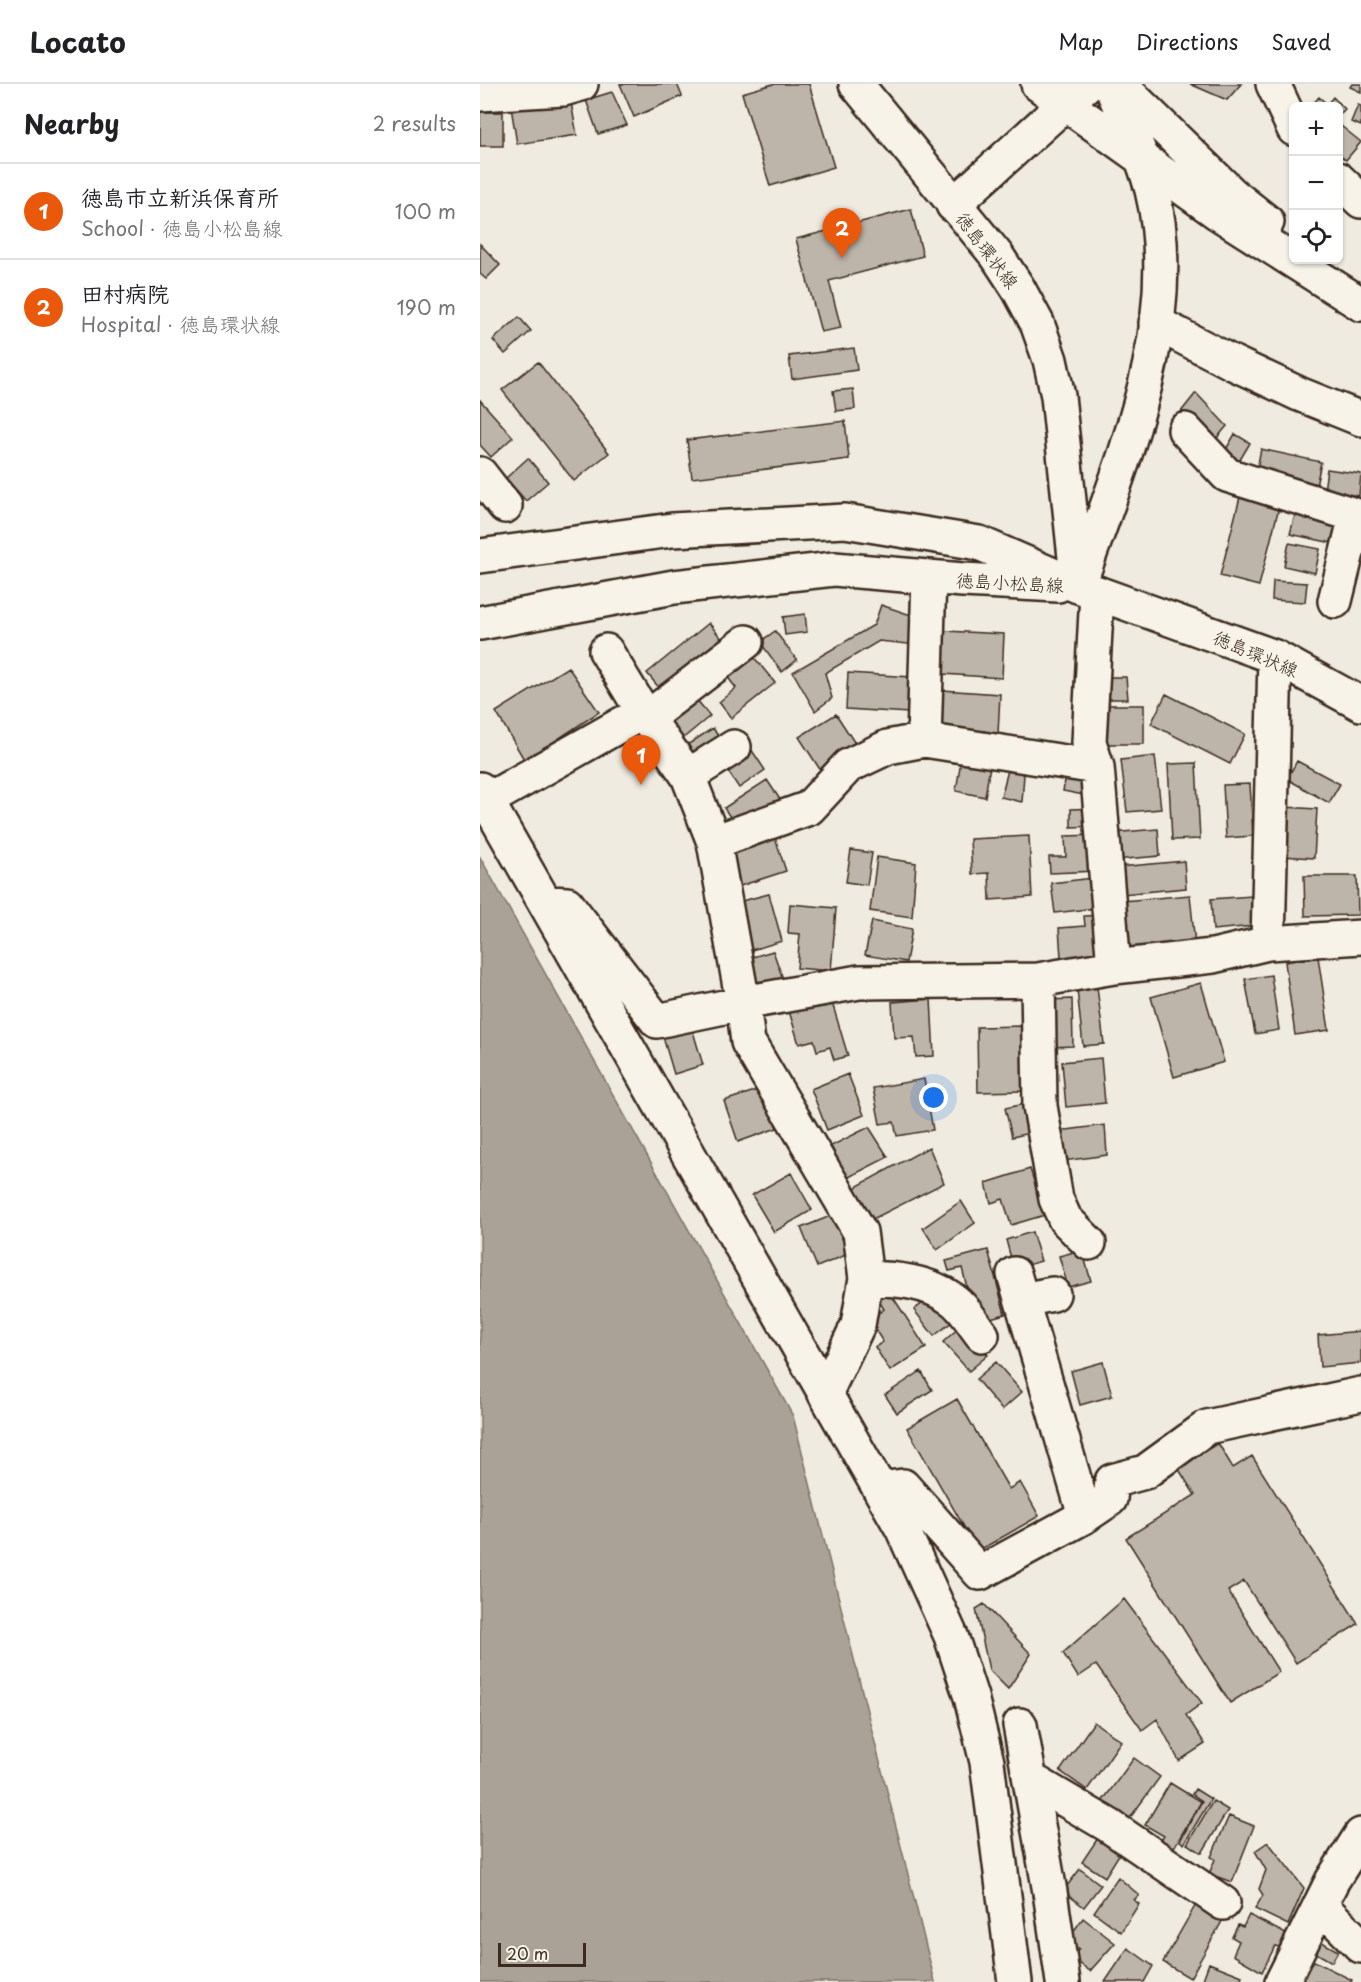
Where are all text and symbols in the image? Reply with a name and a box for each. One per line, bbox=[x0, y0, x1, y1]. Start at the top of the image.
text: Locato bbox=[30, 20, 126, 63]
text: Map bbox=[1058, 25, 1103, 57]
text: Directions bbox=[1136, 25, 1238, 57]
text: Saved bbox=[1271, 25, 1331, 57]
map controls bbox=[1289, 102, 1343, 264]
button: + bbox=[1289, 102, 1343, 156]
text: Nearby bbox=[24, 104, 119, 143]
text: 2 results bbox=[373, 108, 456, 138]
button: − bbox=[1289, 156, 1343, 210]
text: 徳島市立新浜保育所 bbox=[81, 180, 279, 213]
text: 1 bbox=[39, 196, 48, 226]
text: 100 m bbox=[395, 196, 456, 226]
street label: 徳島環状線 bbox=[950, 206, 1026, 294]
pin: 2 bbox=[822, 208, 862, 258]
button: locate bbox=[1289, 210, 1343, 264]
text: School · 徳島小松島線 bbox=[81, 213, 282, 243]
text: 田村病院 bbox=[81, 276, 169, 309]
text: 2 bbox=[36, 292, 51, 322]
text: 190 m bbox=[397, 292, 456, 322]
text: Hospital · 徳島環状線 bbox=[81, 309, 280, 339]
street label: 徳島小松島線 bbox=[955, 566, 1065, 598]
street label: 徳島環状線 bbox=[1209, 623, 1303, 683]
pin: 1 bbox=[622, 736, 660, 785]
your location bbox=[919, 1083, 948, 1112]
scale bar bbox=[498, 1940, 586, 1968]
text: 20 m bbox=[507, 1941, 548, 1965]

